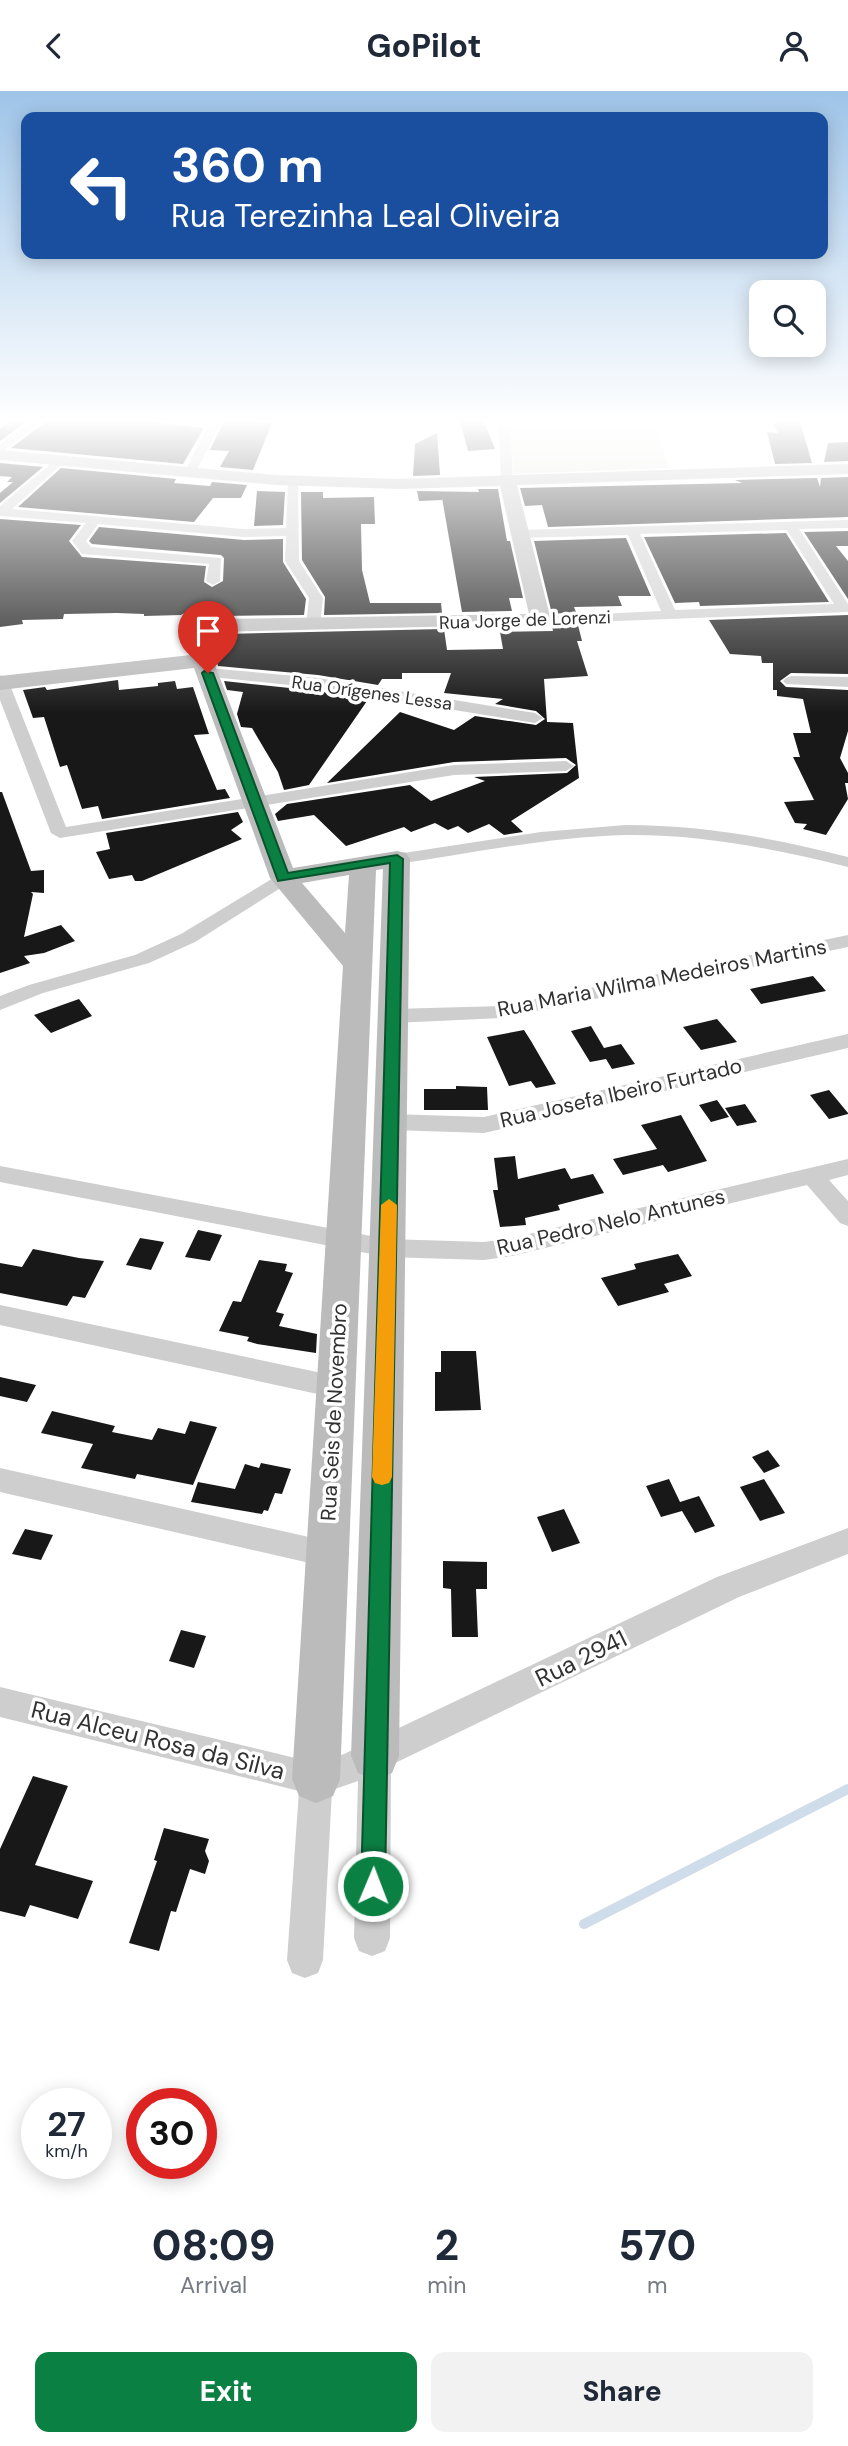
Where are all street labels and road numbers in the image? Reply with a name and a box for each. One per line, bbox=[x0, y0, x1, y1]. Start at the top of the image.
street label: Rua Jorge de Lorenzi bbox=[439, 605, 611, 635]
street label: Rua Orígenes Lessa bbox=[290, 670, 454, 716]
street label: Rua Maria Wilma Medeiros Martins bbox=[495, 932, 829, 1024]
street label: Rua Josefa Ibeiro Furtado bbox=[497, 1052, 745, 1134]
street label: Rua Pedro Nelo Antunes bbox=[494, 1182, 728, 1262]
street label: Rua Seis de Novembro bbox=[314, 1302, 354, 1522]
street label: Rua 2941 bbox=[530, 1623, 632, 1693]
street label: Rua Alceu Rosa da Silva bbox=[28, 1693, 288, 1787]

